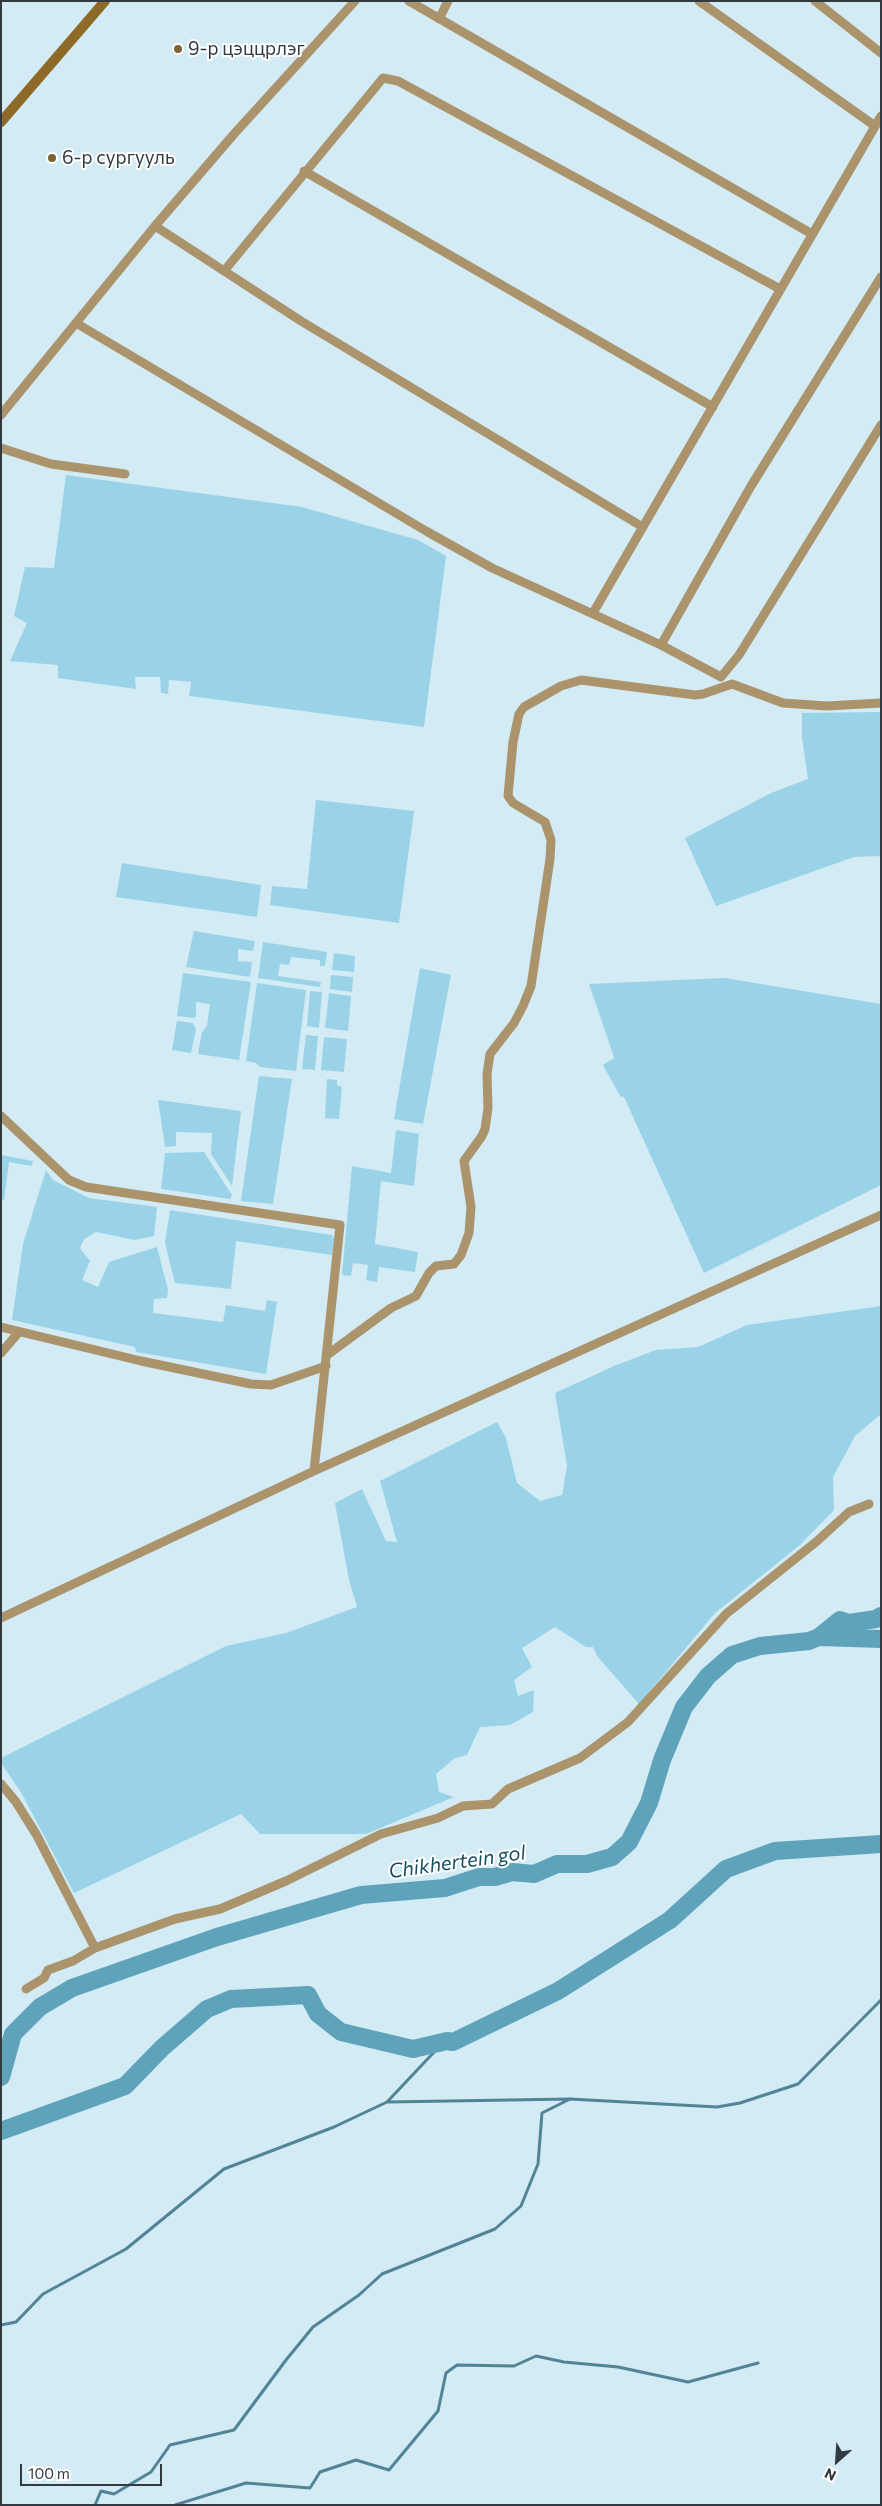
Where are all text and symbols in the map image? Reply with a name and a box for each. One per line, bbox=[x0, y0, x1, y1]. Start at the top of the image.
place label: 9-р цэццрлэг bbox=[188, 38, 305, 60]
marker: 9-р цэццрлэг bbox=[172, 43, 184, 55]
place label: 6-р сургууль bbox=[62, 147, 175, 169]
marker: 6-р сургууль bbox=[46, 152, 58, 164]
water label: Chikhertein gol bbox=[387, 1841, 527, 1883]
north arrow bbox=[812, 2436, 862, 2486]
scale bar bbox=[22, 2454, 165, 2486]
text: 100 m bbox=[28, 2464, 70, 2482]
text: N bbox=[822, 2465, 839, 2485]

